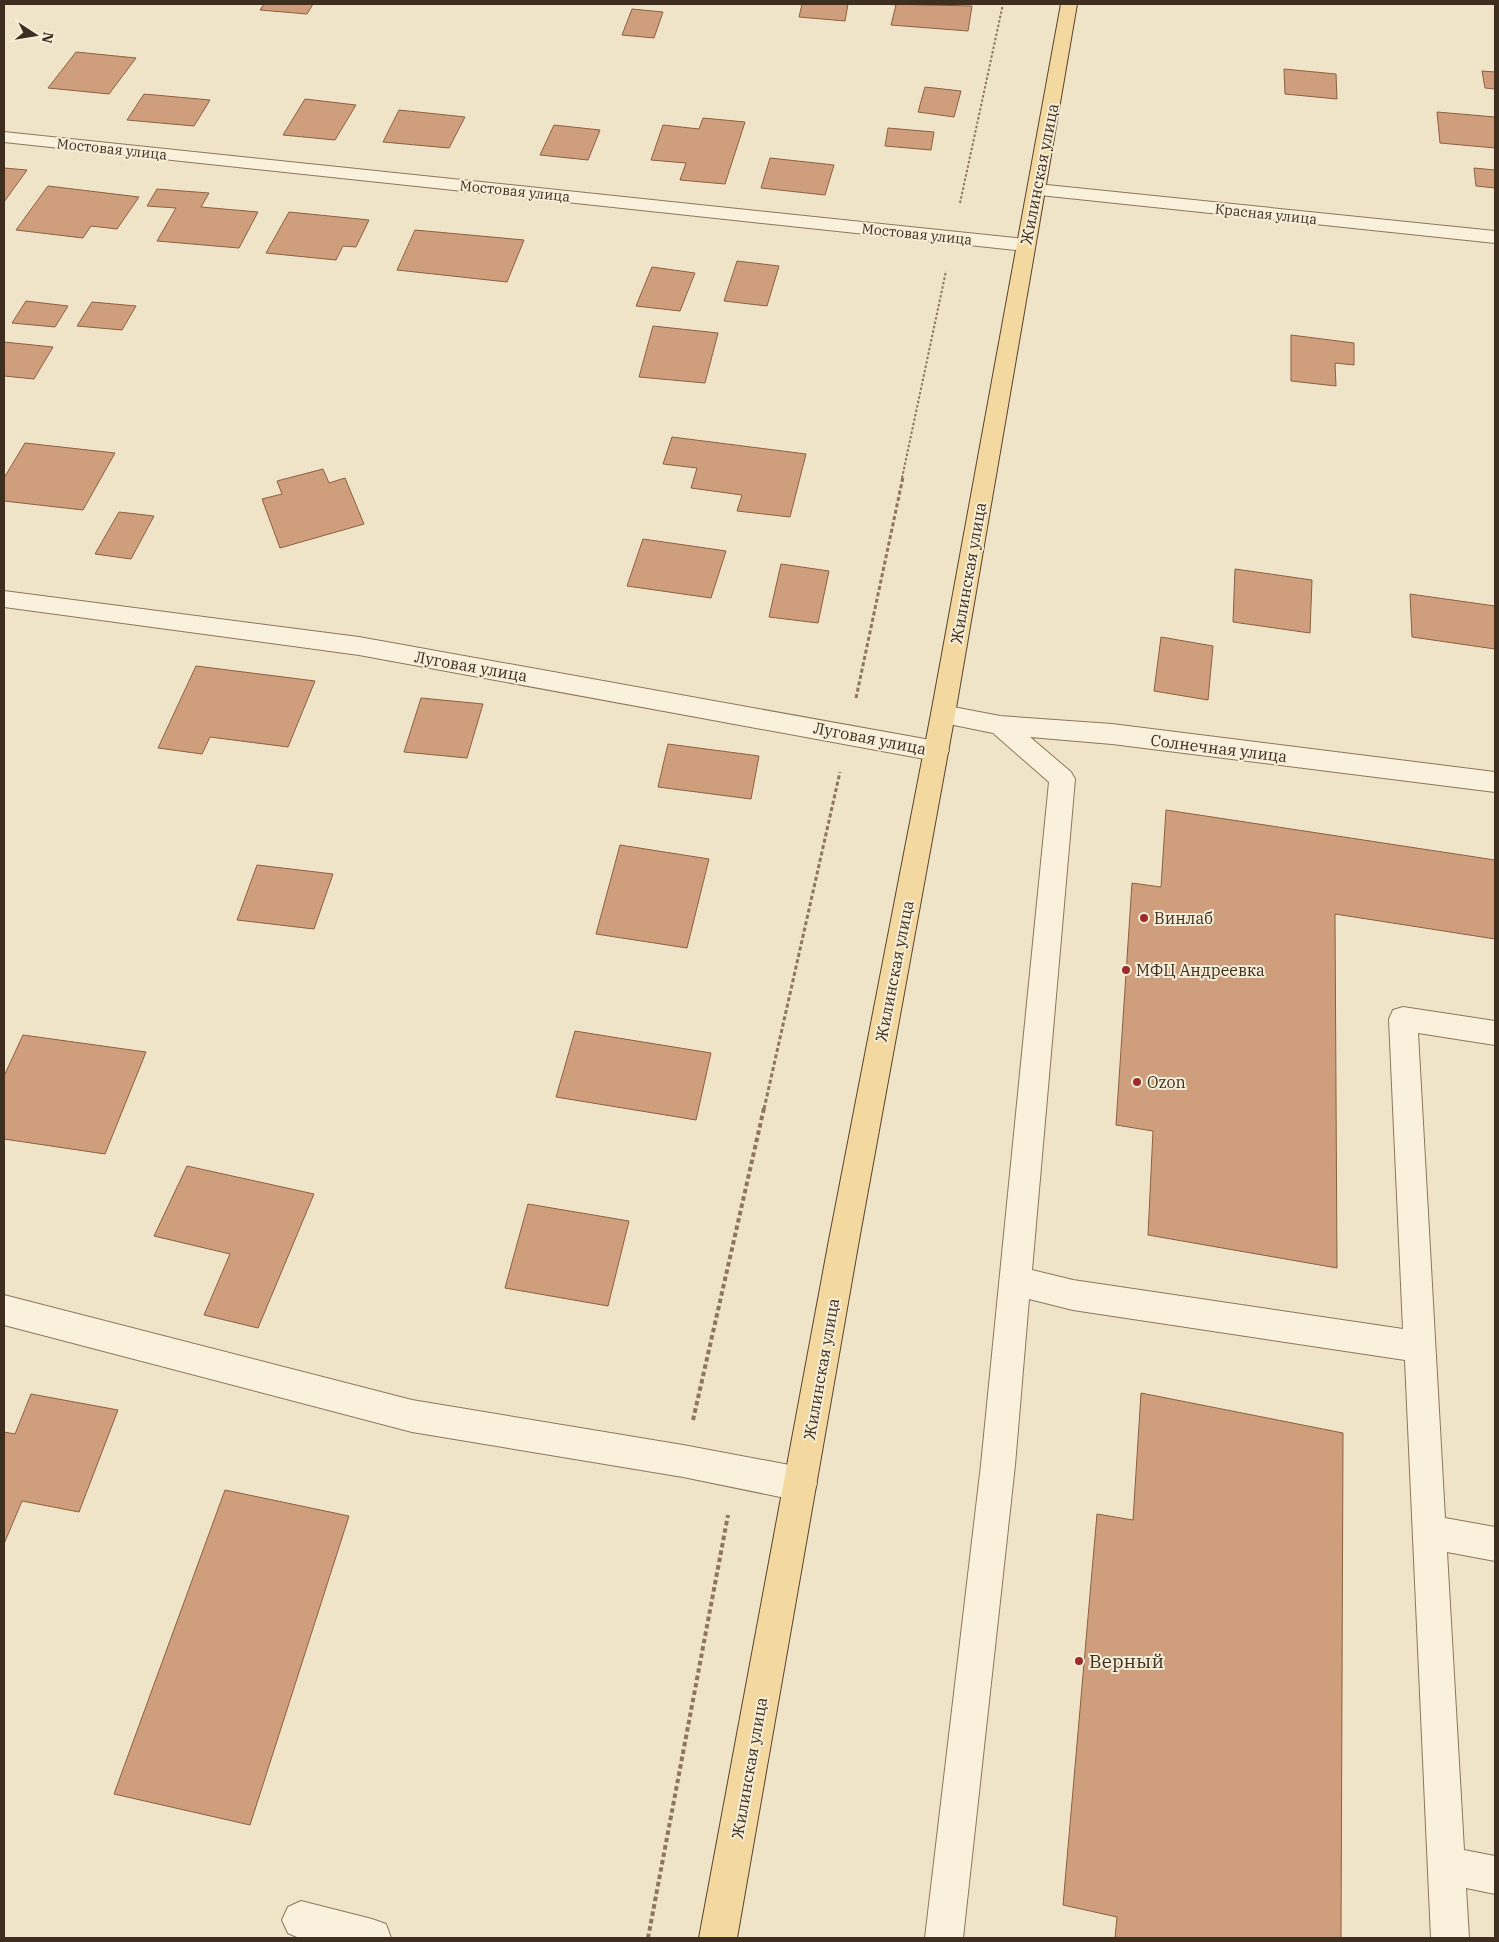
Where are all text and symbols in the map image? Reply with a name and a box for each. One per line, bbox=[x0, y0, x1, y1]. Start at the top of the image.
north arrow bbox=[10, 10, 60, 60]
text: N bbox=[38, 30, 58, 45]
street label: Жилинская улица bbox=[1015, 101, 1063, 246]
street label: Мостовая улица bbox=[56, 134, 168, 164]
street label: Мостовая улица bbox=[459, 176, 571, 206]
street label: Красная улица bbox=[1214, 200, 1318, 228]
street label: Мостовая улица bbox=[861, 219, 973, 249]
street label: Жилинская улица bbox=[946, 500, 990, 645]
street label: Луговая улица bbox=[413, 646, 529, 686]
street label: Луговая улица bbox=[812, 717, 928, 759]
street label: Солнечная улица bbox=[1149, 730, 1289, 766]
street label: Жилинская улица bbox=[870, 898, 918, 1043]
place label: Винлаб bbox=[1154, 908, 1213, 928]
marker: Винлаб bbox=[1138, 912, 1150, 924]
place label: МФЦ Андреевка bbox=[1136, 960, 1265, 980]
marker: МФЦ Андреевка bbox=[1120, 964, 1132, 976]
place label: Ozon bbox=[1147, 1072, 1186, 1092]
marker: Ozon bbox=[1131, 1076, 1143, 1088]
street label: Жилинская улица bbox=[799, 1296, 843, 1441]
place label: Верный bbox=[1089, 1649, 1164, 1673]
marker: Верный bbox=[1073, 1655, 1085, 1667]
street label: Жилинская улица bbox=[727, 1695, 771, 1840]

